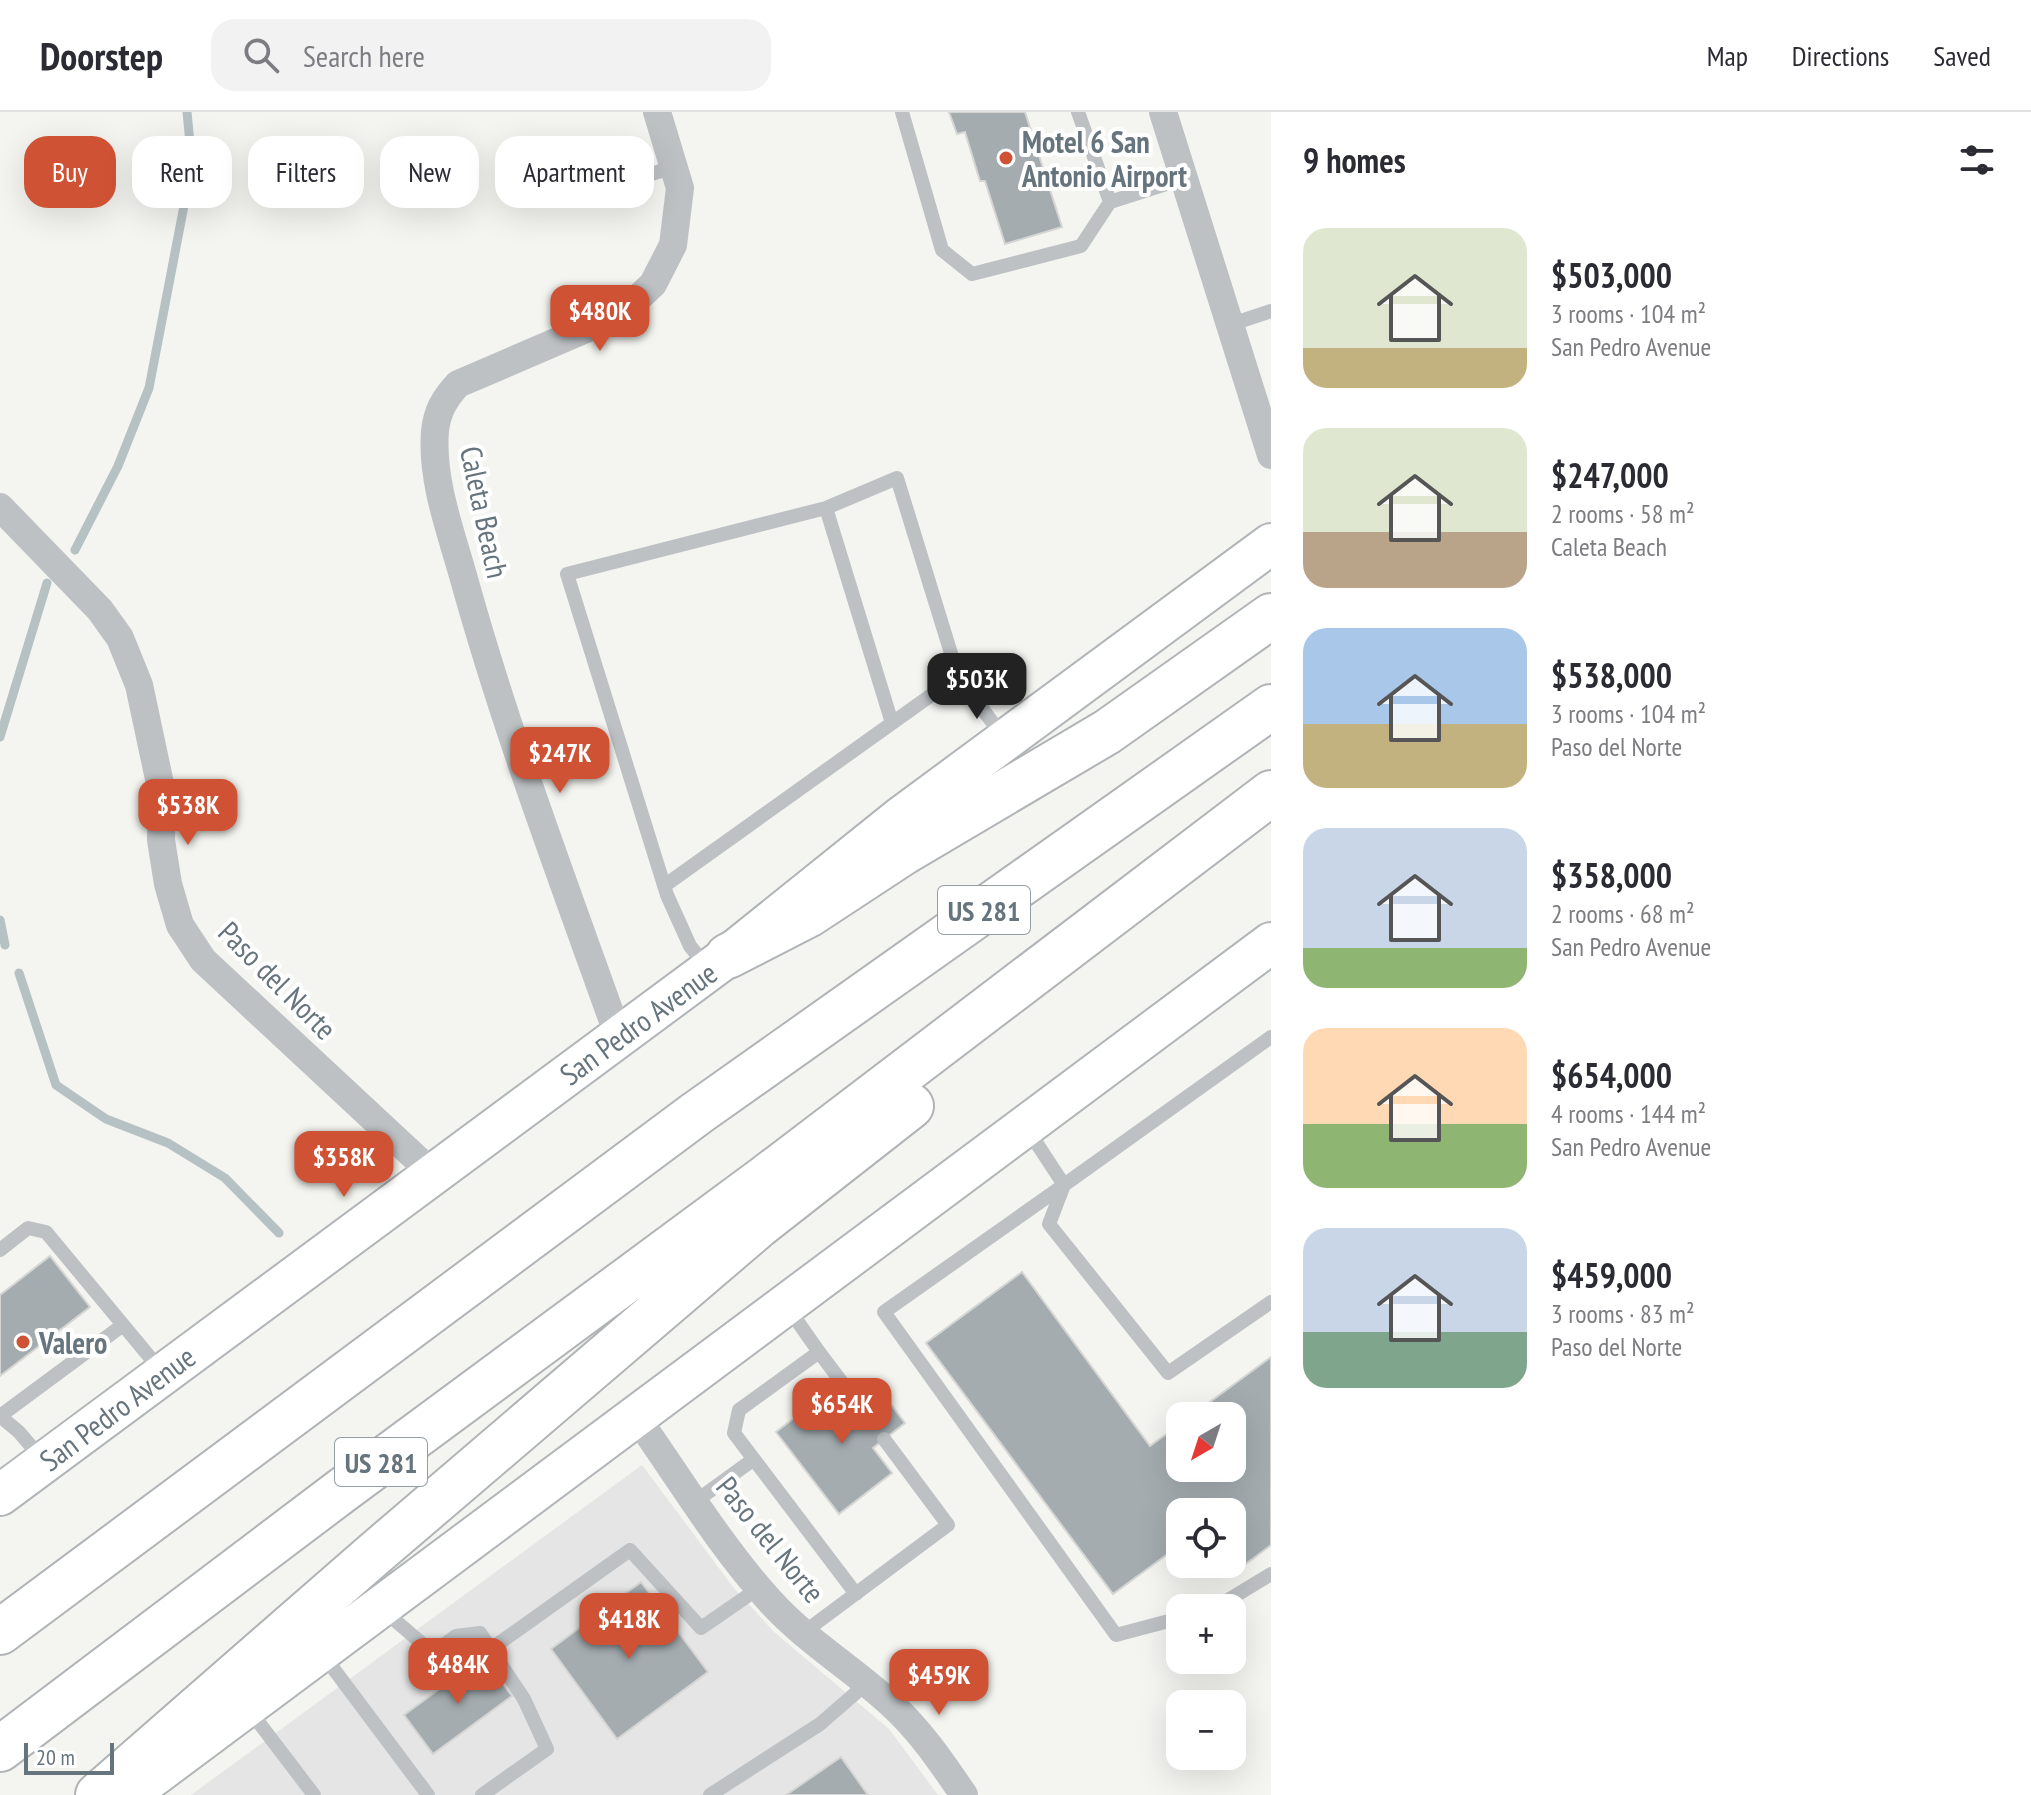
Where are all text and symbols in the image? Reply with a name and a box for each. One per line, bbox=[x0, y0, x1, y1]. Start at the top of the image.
search box bbox=[211, 19, 771, 91]
text: Doorstep bbox=[40, 31, 163, 80]
icon: search bbox=[239, 33, 283, 77]
text: Search here bbox=[303, 36, 425, 75]
text: Map bbox=[1707, 37, 1748, 74]
text: Directions bbox=[1792, 37, 1889, 74]
text: Saved bbox=[1933, 37, 1991, 74]
place label: Motel 6 San Antonio Airport bbox=[1021, 122, 1187, 195]
chip: Buy bbox=[24, 136, 116, 208]
chip: Rent bbox=[132, 136, 232, 208]
chip: Filters bbox=[248, 136, 364, 208]
chip: New bbox=[380, 136, 479, 208]
chip: Apartment bbox=[495, 136, 654, 208]
text: 9 homes bbox=[1303, 138, 1406, 182]
icon: filters bbox=[1955, 138, 1999, 182]
marker: Motel 6 San Antonio Airport bbox=[997, 149, 1015, 167]
text: $503,000 bbox=[1551, 253, 1672, 297]
icon: home bbox=[1367, 260, 1463, 356]
pin: $480K bbox=[544, 285, 656, 353]
text: $480K bbox=[568, 294, 632, 327]
text: 3 rooms · 104 m² bbox=[1551, 297, 1706, 330]
text: San Pedro Avenue bbox=[1551, 330, 1711, 363]
street label: Caleta Beach bbox=[452, 443, 518, 581]
text: $247,000 bbox=[1551, 453, 1669, 497]
icon: home bbox=[1367, 460, 1463, 556]
text: 2 rooms · 58 m² bbox=[1551, 497, 1695, 530]
text: Caleta Beach bbox=[1551, 530, 1667, 563]
pin: $503K bbox=[921, 653, 1033, 721]
text: $538,000 bbox=[1551, 653, 1672, 697]
icon: home bbox=[1367, 660, 1463, 756]
text: $503K bbox=[945, 662, 1009, 695]
text: 3 rooms · 104 m² bbox=[1551, 697, 1706, 730]
pin: $247K bbox=[504, 727, 616, 795]
text: Paso del Norte bbox=[1551, 730, 1682, 763]
text: $247K bbox=[528, 736, 592, 769]
pin: $538K bbox=[132, 779, 244, 847]
text: $538K bbox=[156, 788, 220, 821]
text: $358,000 bbox=[1551, 853, 1672, 897]
icon: home bbox=[1367, 860, 1463, 956]
road number: US 281 bbox=[938, 886, 1030, 934]
text: 2 rooms · 68 m² bbox=[1551, 897, 1695, 930]
street label: Paso del Norte bbox=[211, 913, 345, 1047]
text: San Pedro Avenue bbox=[1551, 930, 1711, 963]
street label: San Pedro Avenue bbox=[552, 953, 724, 1093]
text: $654,000 bbox=[1551, 1053, 1672, 1097]
icon: home bbox=[1367, 1060, 1463, 1156]
text: 4 rooms · 144 m² bbox=[1551, 1097, 1706, 1130]
text: San Pedro Avenue bbox=[1551, 1130, 1711, 1163]
pin: $358K bbox=[288, 1131, 400, 1199]
text: $358K bbox=[312, 1140, 376, 1173]
text: $459,000 bbox=[1551, 1253, 1672, 1297]
icon: home bbox=[1367, 1260, 1463, 1356]
text: 3 rooms · 83 m² bbox=[1551, 1297, 1695, 1330]
place label: Valero bbox=[38, 1323, 107, 1362]
text: Paso del Norte bbox=[1551, 1330, 1682, 1363]
marker: Valero bbox=[14, 1333, 32, 1351]
street label: San Pedro Avenue bbox=[31, 1337, 203, 1479]
pin: $654K bbox=[786, 1378, 898, 1446]
text: $654K bbox=[810, 1387, 874, 1420]
north arrow bbox=[1166, 1402, 1246, 1482]
map controls bbox=[1166, 1402, 1246, 1770]
road number: US 281 bbox=[335, 1438, 427, 1486]
street label: Paso del Norte bbox=[708, 1468, 834, 1610]
button: locate bbox=[1166, 1498, 1246, 1578]
pin: $418K bbox=[573, 1593, 685, 1661]
button: + bbox=[1166, 1594, 1246, 1674]
text: $418K bbox=[597, 1602, 661, 1635]
pin: $484K bbox=[402, 1638, 514, 1706]
text: $484K bbox=[426, 1647, 490, 1680]
pin: $459K bbox=[883, 1649, 995, 1717]
text: $459K bbox=[907, 1658, 971, 1691]
button: − bbox=[1166, 1690, 1246, 1770]
scale bar bbox=[24, 1739, 114, 1775]
text: 20 m bbox=[36, 1743, 75, 1771]

